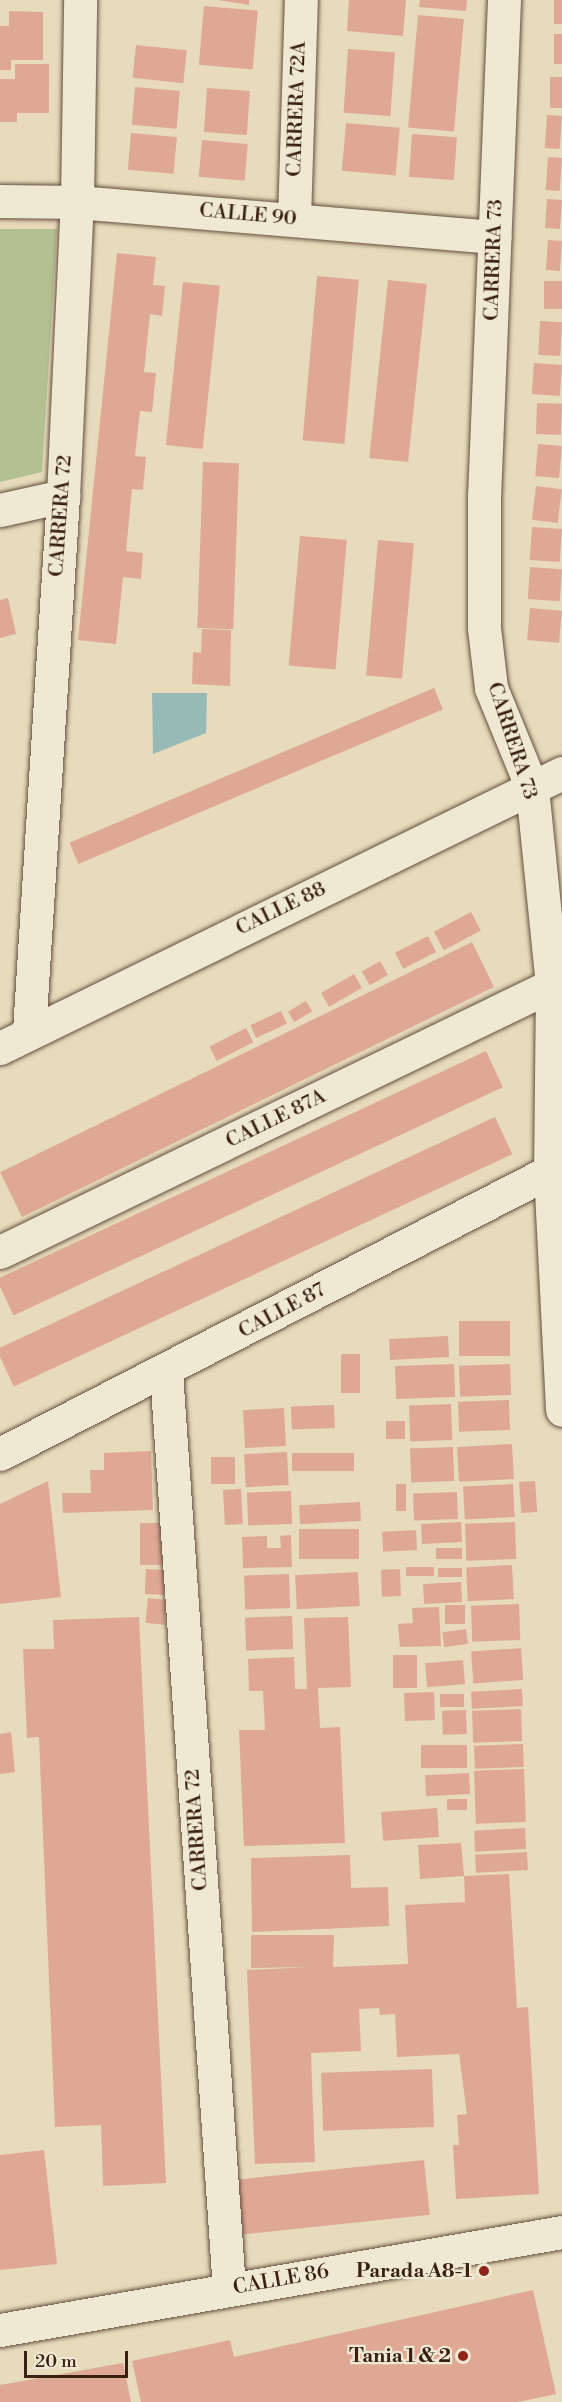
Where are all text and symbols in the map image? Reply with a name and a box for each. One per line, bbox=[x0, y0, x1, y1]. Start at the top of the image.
street label: CARRERA 72A bbox=[283, 41, 311, 177]
street label: CALLE 90 bbox=[198, 199, 298, 231]
street label: CARRERA 73 bbox=[480, 199, 508, 321]
street label: CARRERA 72 bbox=[45, 454, 77, 578]
street label: CARRERA 73 bbox=[482, 679, 542, 803]
street label: CALLE 88 bbox=[232, 877, 330, 941]
street label: CALLE 87A bbox=[222, 1084, 330, 1154]
street label: CALLE 87 bbox=[235, 1278, 329, 1344]
street label: CARRERA 72 bbox=[181, 1768, 213, 1892]
place label: Parada A8-1 bbox=[356, 2259, 472, 2283]
street label: CALLE 86 bbox=[231, 2260, 331, 2300]
marker: Parada A8-1 bbox=[477, 2264, 491, 2278]
scale bar bbox=[27, 2339, 130, 2377]
place label: Tania 1 & 2 bbox=[349, 2344, 451, 2368]
marker: Tania 1 & 2 bbox=[456, 2349, 470, 2363]
text: 20 m bbox=[35, 2350, 77, 2373]

